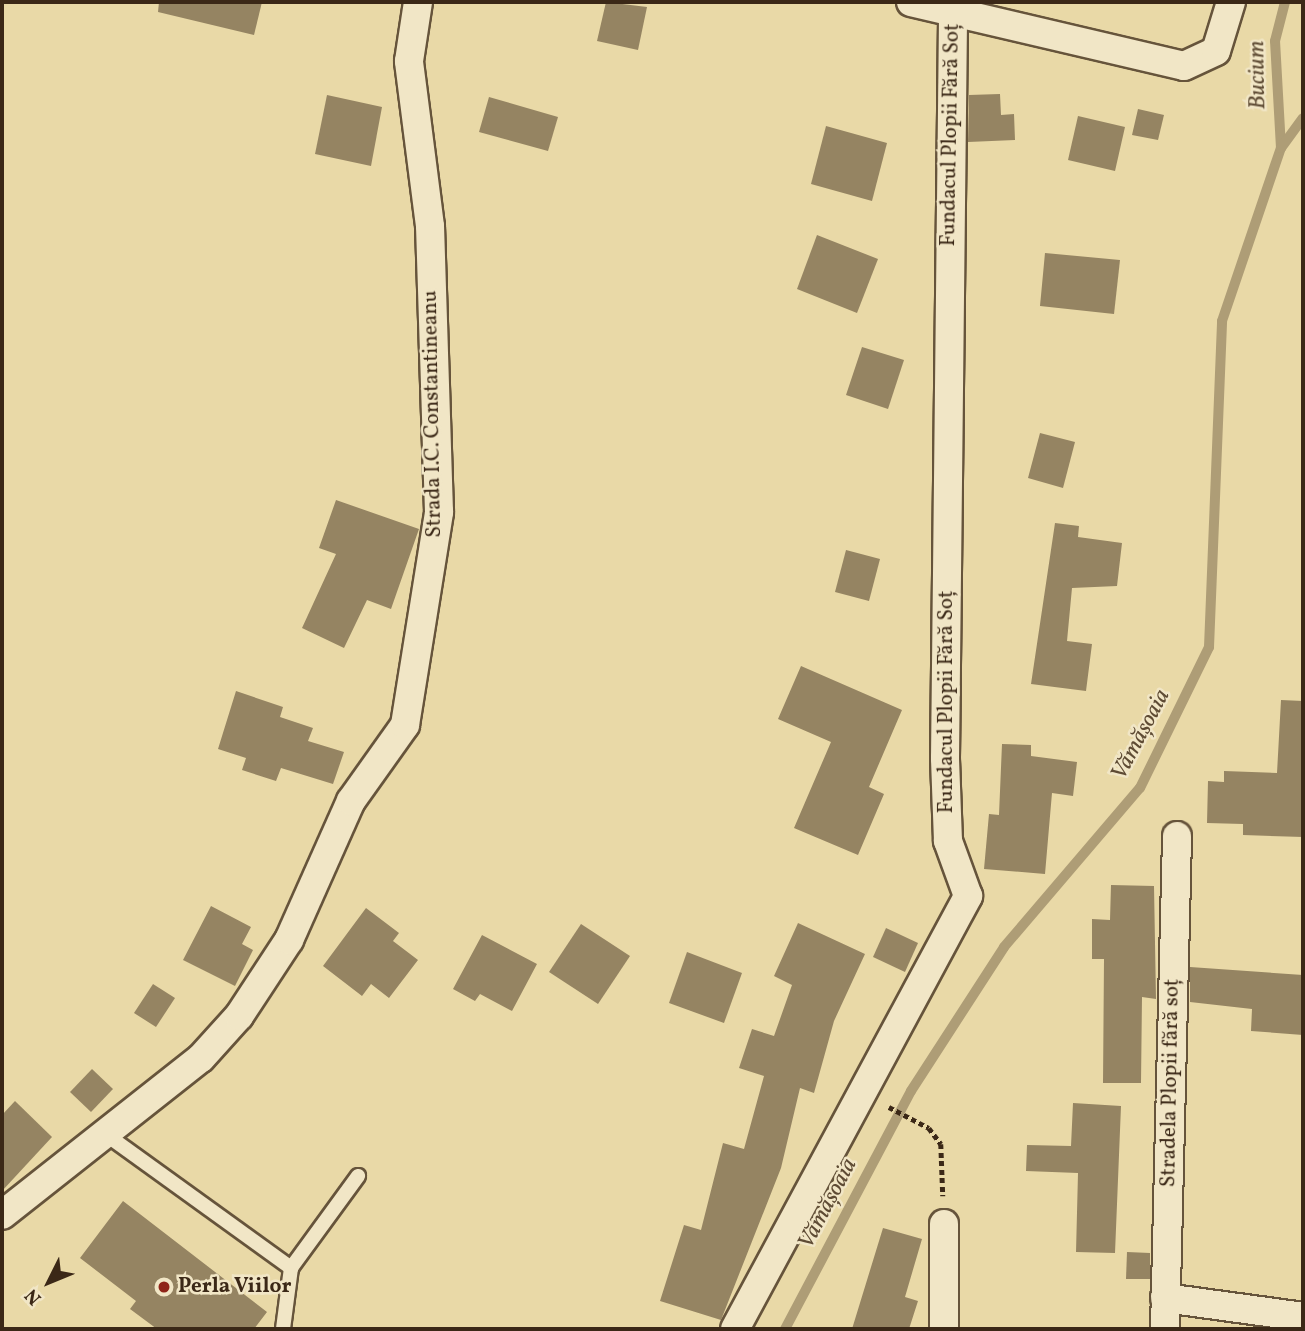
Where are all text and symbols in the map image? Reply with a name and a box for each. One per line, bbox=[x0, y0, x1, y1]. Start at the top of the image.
street label: Fundacul Plopii Fără Soț bbox=[936, 23, 966, 247]
water label: Bucium bbox=[1244, 40, 1272, 110]
street label: Strada I.C. Constantineanu bbox=[418, 290, 448, 538]
street label: Fundacul Plopii Fără Soț bbox=[934, 591, 960, 813]
water label: Vămășoaia bbox=[1106, 685, 1176, 785]
street label: Stradela Plopii fără soț bbox=[1157, 979, 1185, 1187]
water label: Vămășoaia bbox=[793, 1154, 863, 1254]
north arrow bbox=[14, 1247, 84, 1317]
place label: Perla Viilor bbox=[178, 1274, 292, 1300]
marker: Perla Viilor bbox=[156, 1279, 172, 1295]
text: N bbox=[19, 1282, 48, 1310]

